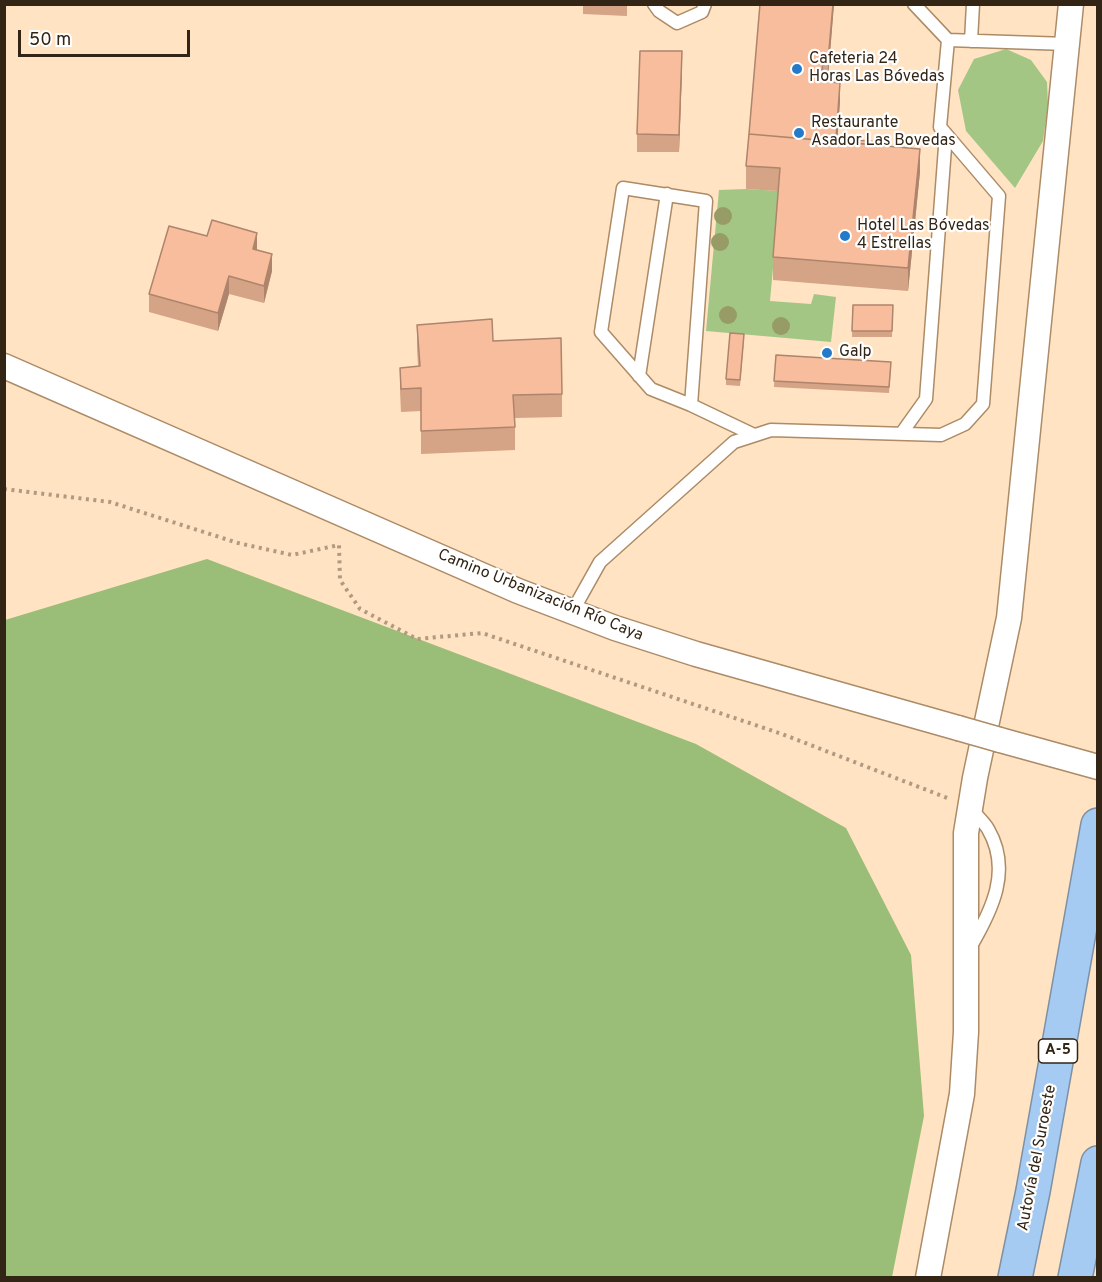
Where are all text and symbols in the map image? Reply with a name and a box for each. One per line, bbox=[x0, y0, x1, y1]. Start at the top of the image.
scale bar bbox=[21, 18, 194, 56]
text: 50 m bbox=[29, 29, 71, 52]
place label: Cafeteria 24 Horas Las Bóvedas bbox=[809, 50, 945, 88]
marker: Cafeteria 24 Horas Las Bóvedas bbox=[790, 62, 804, 76]
place label: Restaurante Asador Las Bovedas bbox=[811, 114, 956, 152]
marker: Restaurante Asador Las Bovedas bbox=[792, 126, 806, 140]
place label: Hotel Las Bóvedas 4 Estrellas bbox=[857, 217, 990, 255]
marker: Hotel Las Bóvedas 4 Estrellas bbox=[838, 229, 852, 243]
place label: Galp bbox=[839, 343, 872, 363]
marker: Galp bbox=[820, 346, 834, 360]
street label: Camino Urbanización Río Caya bbox=[435, 546, 645, 646]
road number: A-5 bbox=[1038, 1039, 1078, 1063]
street label: Autovía del Suroeste bbox=[1014, 1083, 1062, 1233]

